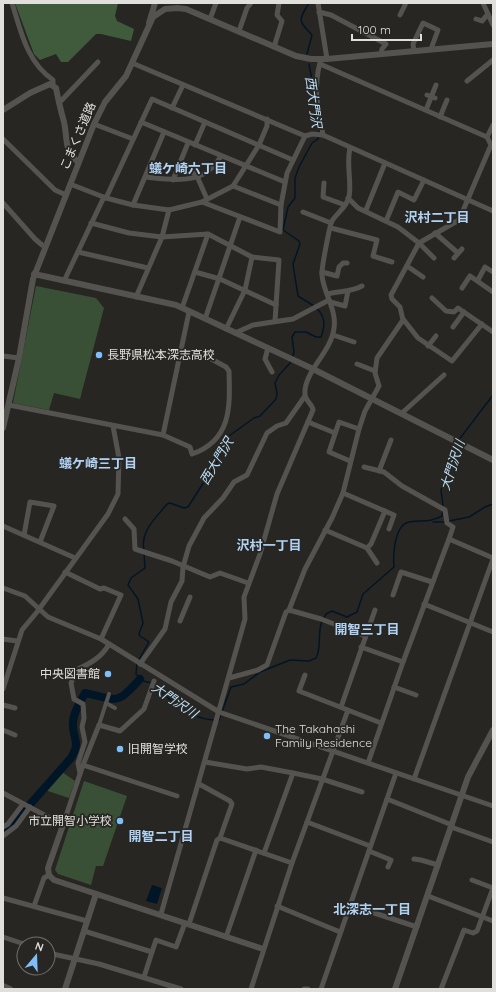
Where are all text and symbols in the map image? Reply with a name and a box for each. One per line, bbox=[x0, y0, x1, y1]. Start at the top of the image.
scale bar bbox=[352, 16, 421, 42]
text: 100 m bbox=[358, 22, 391, 37]
water label: 西大門沢 bbox=[302, 75, 326, 131]
street label: こまくさ道路 bbox=[57, 100, 99, 172]
district label: 蟻ケ崎六丁目 bbox=[149, 160, 227, 176]
district label: 沢村二丁目 bbox=[404, 209, 470, 225]
place label: 長野県松本深志高校 bbox=[107, 347, 215, 362]
marker: 長野県松本深志高校 bbox=[94, 350, 104, 360]
water label: 西大門沢 bbox=[196, 433, 237, 487]
water label: 大門沢川 bbox=[436, 436, 468, 492]
district label: 蟻ケ崎三丁目 bbox=[59, 455, 137, 471]
district label: 沢村一丁目 bbox=[236, 537, 302, 553]
district label: 開智三丁目 bbox=[334, 621, 400, 637]
place label: 中央図書館 bbox=[40, 666, 100, 681]
marker: 中央図書館 bbox=[103, 669, 113, 679]
water label: 大門沢川 bbox=[149, 679, 203, 722]
place label: The Takahashi Family Residence bbox=[275, 721, 372, 750]
marker: The Takahashi Family Residence bbox=[262, 731, 272, 741]
place label: 旧開智学校 bbox=[128, 741, 188, 756]
marker: 旧開智学校 bbox=[115, 744, 125, 754]
place label: 市立開智小学校 bbox=[28, 813, 112, 828]
marker: 市立開智小学校 bbox=[115, 816, 125, 826]
district label: 開智二丁目 bbox=[128, 828, 194, 844]
district label: 北深志一丁目 bbox=[333, 901, 411, 917]
north arrow bbox=[16, 936, 56, 976]
text: N bbox=[33, 939, 45, 954]

